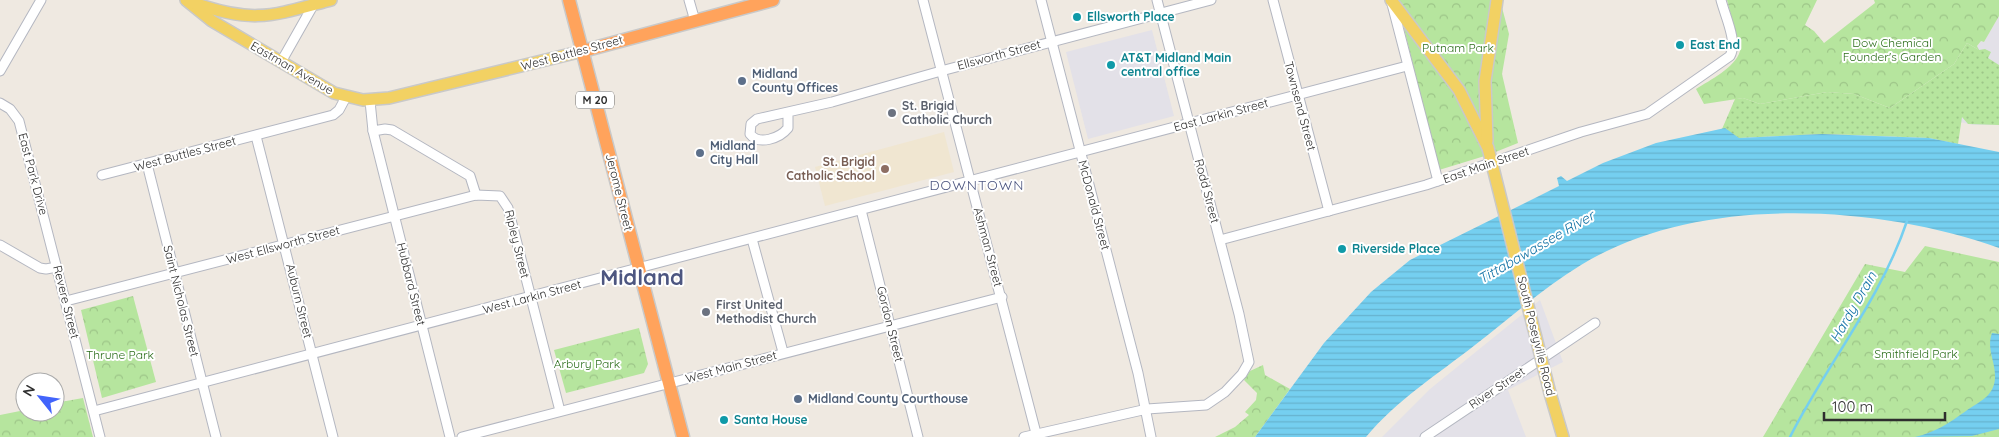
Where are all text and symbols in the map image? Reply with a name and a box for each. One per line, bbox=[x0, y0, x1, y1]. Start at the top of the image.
place label: Ellsworth Place bbox=[1087, 9, 1175, 24]
marker: Ellsworth Place bbox=[1071, 11, 1083, 23]
street label: West Buttles Street bbox=[519, 32, 625, 73]
park label: Dow Chemical Founder's Garden bbox=[1843, 35, 1941, 64]
street label: Ellsworth Street bbox=[955, 36, 1042, 73]
place label: East End bbox=[1690, 37, 1740, 52]
street label: Eastman Avenue bbox=[248, 38, 337, 97]
marker: East End bbox=[1674, 39, 1686, 51]
park label: Putnam Park bbox=[1422, 40, 1494, 55]
place label: AT&T Midland Main central office bbox=[1121, 50, 1231, 79]
marker: AT&T Midland Main central office bbox=[1105, 59, 1117, 71]
street label: Townsend Street bbox=[1281, 60, 1320, 152]
place label: Midland County Offices bbox=[752, 66, 838, 95]
marker: Midland County Offices bbox=[736, 75, 748, 87]
road number: M 20 bbox=[576, 92, 614, 108]
street label: East Larkin Street bbox=[1172, 95, 1270, 134]
place label: St. Brigid Catholic Church bbox=[902, 98, 992, 127]
marker: St. Brigid Catholic Church bbox=[886, 107, 898, 119]
street label: East Park Drive bbox=[15, 131, 52, 217]
street label: West Buttles Street bbox=[132, 133, 238, 174]
place label: Midland City Hall bbox=[710, 138, 758, 167]
street label: East Main Street bbox=[1441, 143, 1531, 186]
marker: Midland City Hall bbox=[694, 147, 706, 159]
street label: Jerome Street bbox=[603, 152, 636, 232]
place label: St. Brigid Catholic School bbox=[786, 154, 875, 183]
street label: Rodd Street bbox=[1192, 157, 1223, 225]
street label: McDonald Street bbox=[1075, 158, 1114, 251]
marker: St. Brigid Catholic School bbox=[879, 163, 891, 175]
district label: DOWNTOWN bbox=[930, 176, 1024, 194]
street label: Ashman Street bbox=[971, 206, 1006, 288]
water label: Tittabawassee River bbox=[1475, 206, 1599, 288]
street label: Ripley Street bbox=[502, 208, 533, 280]
street label: West Ellsworth Street bbox=[224, 222, 341, 267]
street label: Hubbard Street bbox=[394, 241, 429, 327]
place label: Riverside Place bbox=[1352, 241, 1440, 256]
marker: Riverside Place bbox=[1336, 243, 1348, 255]
street label: Saint Nicholas Street bbox=[160, 244, 203, 358]
street label: Auburn Street bbox=[283, 262, 316, 340]
district label: Midland bbox=[600, 263, 684, 291]
street label: Revere Street bbox=[50, 264, 83, 340]
water label: Hardy Drain bbox=[1826, 268, 1881, 346]
street label: South Poseyville Road bbox=[1514, 275, 1559, 397]
street label: West Larkin Street bbox=[481, 276, 583, 317]
street label: Gordon Street bbox=[874, 284, 907, 363]
place label: First United Methodist Church bbox=[716, 297, 817, 326]
marker: First United Methodist Church bbox=[700, 306, 712, 318]
park label: Smithfield Park bbox=[1874, 346, 1958, 361]
park label: Thrune Park bbox=[86, 347, 154, 362]
street label: West Main Street bbox=[684, 347, 778, 386]
park label: Arbury Park bbox=[554, 356, 620, 371]
street label: River Street bbox=[1466, 363, 1528, 412]
north arrow bbox=[15, 372, 65, 422]
text: N bbox=[18, 382, 39, 399]
scale bar bbox=[1824, 390, 1945, 422]
place label: Midland County Courthouse bbox=[808, 391, 968, 406]
marker: Midland County Courthouse bbox=[792, 393, 804, 405]
text: 100 m bbox=[1832, 397, 1873, 416]
place label: Santa House bbox=[734, 412, 808, 427]
marker: Santa House bbox=[718, 414, 730, 426]

